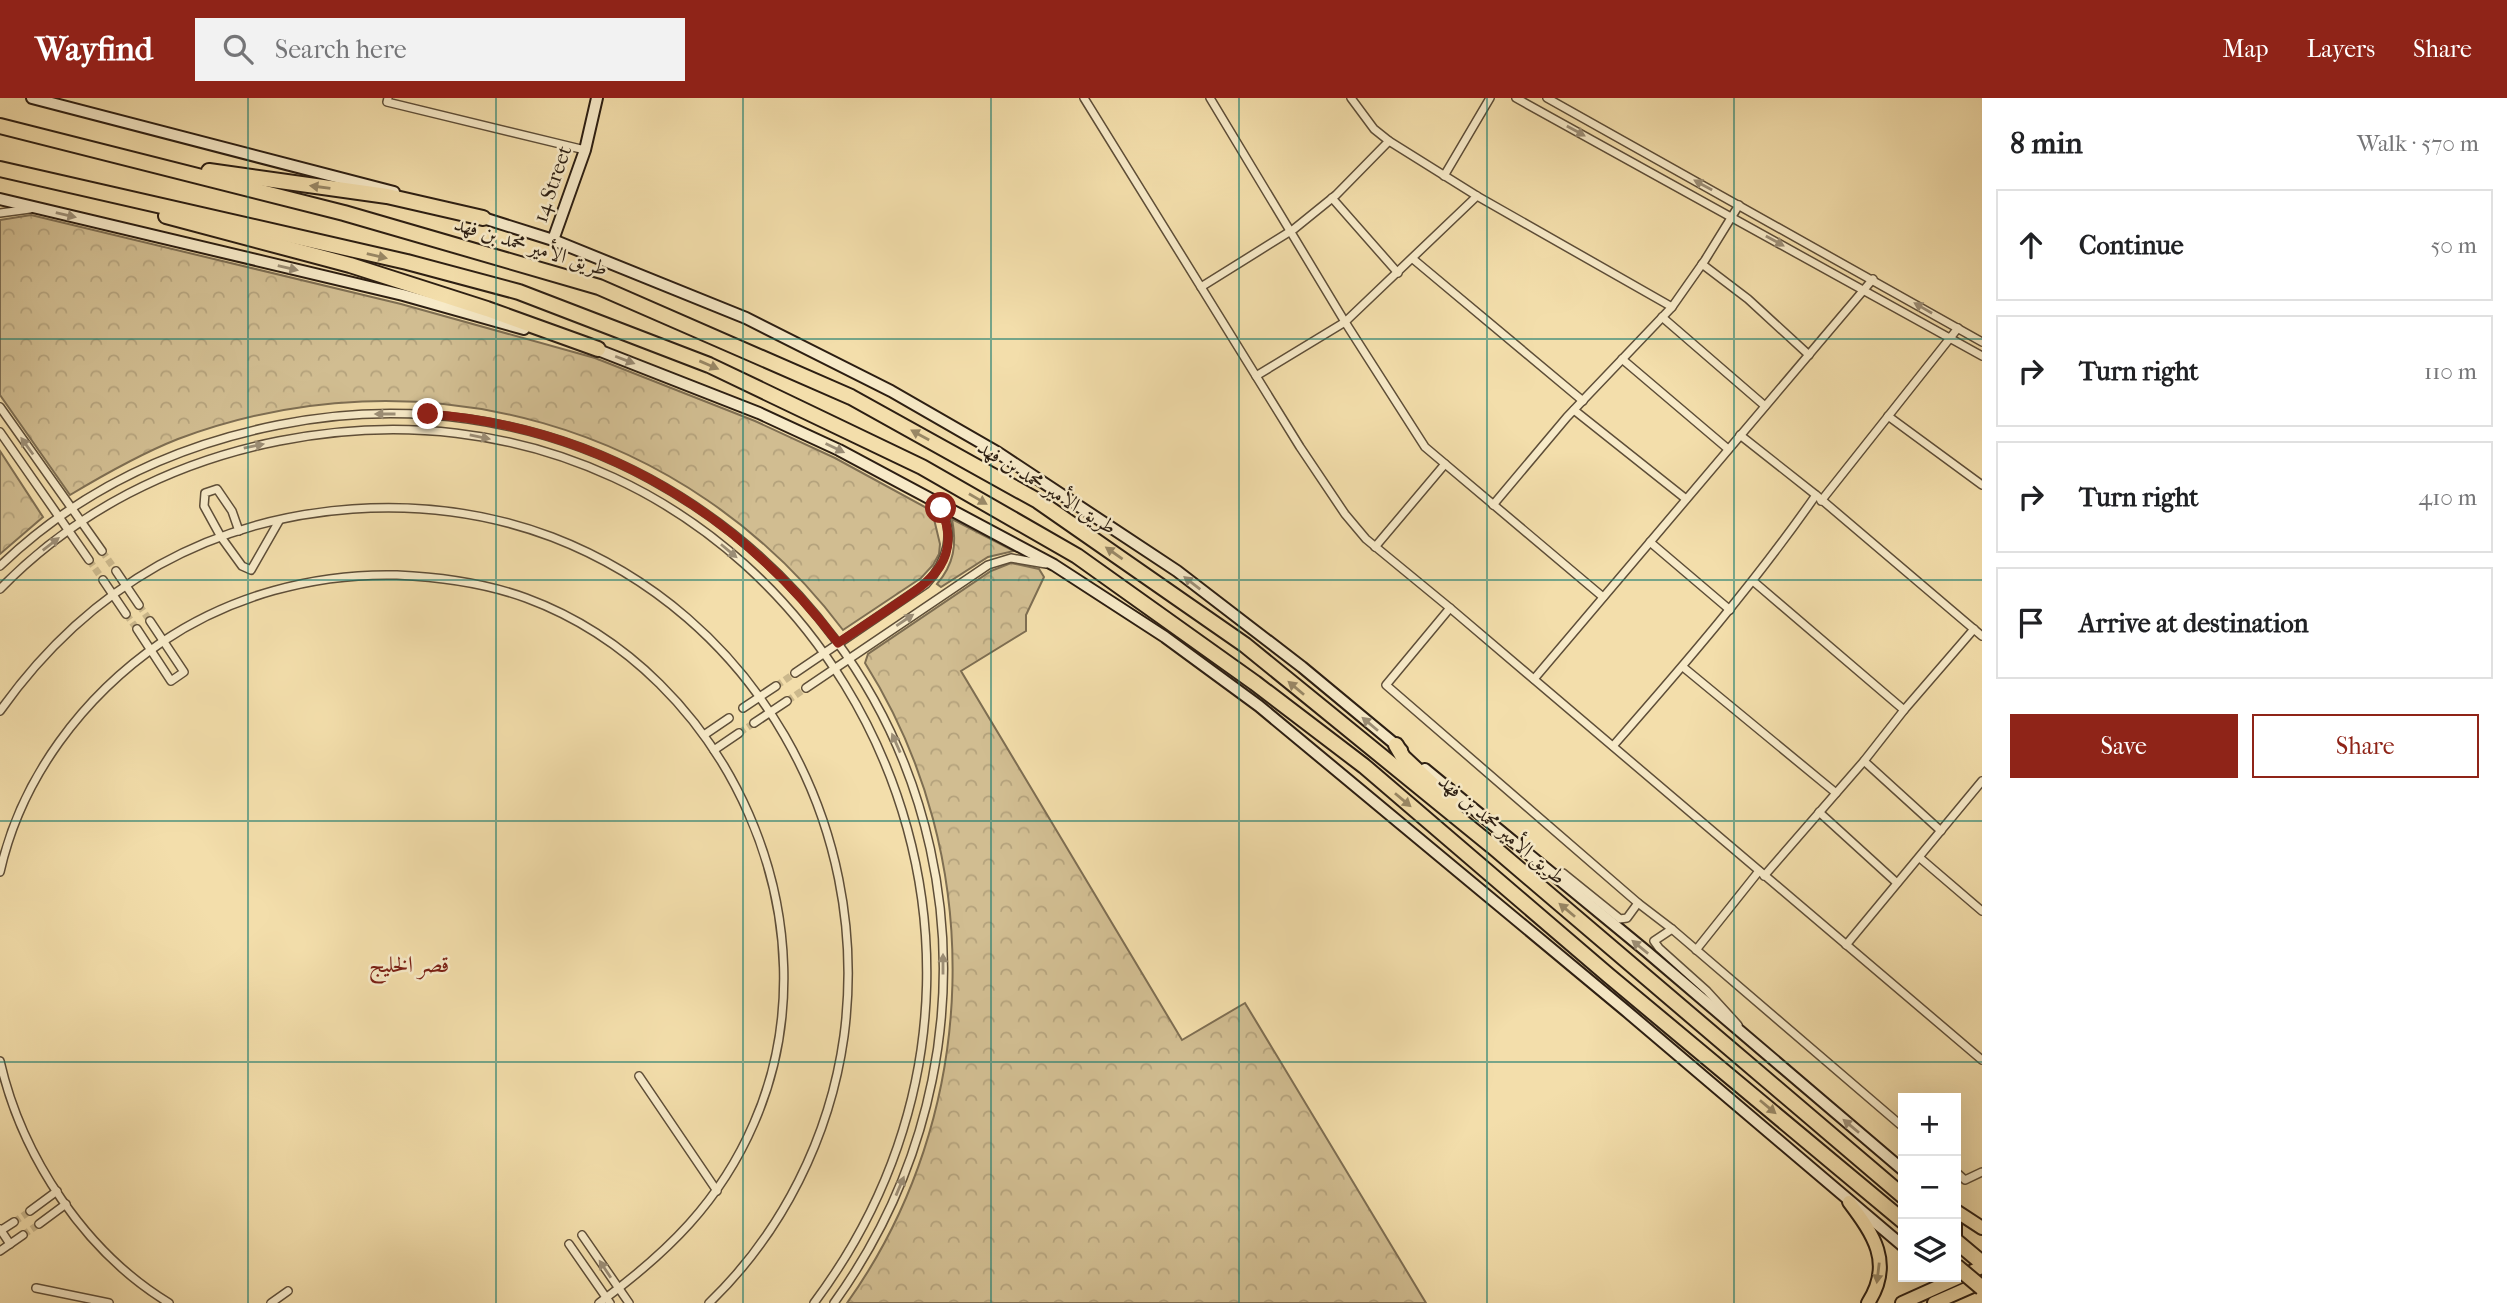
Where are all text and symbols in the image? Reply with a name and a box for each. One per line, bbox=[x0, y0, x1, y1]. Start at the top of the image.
search box bbox=[195, 18, 685, 81]
text: Wayfind bbox=[35, 30, 153, 69]
icon: search bbox=[219, 30, 257, 68]
text: Search here bbox=[275, 34, 407, 65]
text: Map bbox=[2223, 35, 2269, 63]
text: Layers bbox=[2307, 35, 2375, 63]
text: Share bbox=[2413, 35, 2472, 63]
one-way arrow bbox=[1566, 125, 1586, 137]
text: 8 min bbox=[2010, 126, 2083, 161]
text: Walk · 570 m bbox=[2357, 130, 2479, 157]
street label: 14 Street bbox=[528, 142, 577, 226]
one-way arrow bbox=[1693, 179, 1713, 190]
one-way arrow bbox=[309, 181, 331, 192]
street label: طريق الأمير محمد بن فهد bbox=[451, 208, 612, 282]
one-way arrow bbox=[56, 209, 78, 220]
icon: ahead bbox=[2012, 226, 2050, 264]
text: Continue bbox=[2079, 230, 2184, 261]
text: 50 m bbox=[2430, 232, 2477, 259]
one-way arrow bbox=[1766, 235, 1785, 247]
one-way arrow bbox=[366, 250, 388, 261]
one-way arrow bbox=[277, 262, 299, 273]
one-way arrow bbox=[1913, 302, 1932, 314]
icon: right bbox=[2012, 352, 2050, 390]
one-way arrow bbox=[615, 354, 636, 365]
text: Turn right bbox=[2079, 356, 2199, 387]
text: 110 m bbox=[2424, 358, 2477, 385]
one-way arrow bbox=[699, 359, 719, 371]
route end bbox=[412, 398, 443, 429]
one-way arrow bbox=[373, 408, 395, 420]
one-way arrow bbox=[910, 429, 929, 441]
one-way arrow bbox=[469, 432, 491, 443]
street label: طريق الأمير محمد بن فهد bbox=[973, 432, 1123, 540]
one-way arrow bbox=[20, 437, 34, 455]
one-way arrow bbox=[243, 441, 265, 452]
one-way arrow bbox=[825, 443, 845, 454]
icon: right bbox=[2012, 478, 2050, 516]
text: Turn right bbox=[2079, 482, 2199, 513]
text: 410 m bbox=[2419, 484, 2477, 511]
route start bbox=[925, 492, 956, 523]
one-way arrow bbox=[968, 493, 988, 505]
one-way arrow bbox=[42, 537, 60, 551]
one-way arrow bbox=[720, 543, 737, 558]
one-way arrow bbox=[1105, 546, 1123, 560]
one-way arrow bbox=[1183, 576, 1201, 590]
icon: arrive bbox=[2012, 604, 2050, 642]
text: Arrive at destination bbox=[2079, 608, 2309, 639]
one-way arrow bbox=[896, 614, 915, 627]
one-way arrow bbox=[1288, 681, 1305, 696]
button: Save bbox=[2010, 714, 2238, 778]
button: Share bbox=[2252, 714, 2479, 778]
one-way arrow bbox=[1362, 717, 1379, 732]
one-way arrow bbox=[890, 733, 902, 753]
street label: طريق الأمير محمد بن فهد bbox=[1433, 766, 1573, 890]
one-way arrow bbox=[1394, 792, 1412, 808]
one-way arrow bbox=[1558, 902, 1576, 918]
one-way arrow bbox=[1632, 939, 1650, 954]
district label: قصر الخليج bbox=[369, 951, 449, 985]
one-way arrow bbox=[937, 953, 949, 975]
map controls bbox=[1898, 1093, 1961, 1282]
button: + bbox=[1898, 1093, 1961, 1156]
one-way arrow bbox=[1759, 1099, 1776, 1114]
one-way arrow bbox=[1842, 1118, 1860, 1134]
button: − bbox=[1898, 1156, 1961, 1219]
one-way arrow bbox=[895, 1175, 906, 1196]
button: layers bbox=[1898, 1219, 1961, 1282]
one-way arrow bbox=[598, 1260, 612, 1278]
one-way arrow bbox=[1872, 1263, 1883, 1285]

